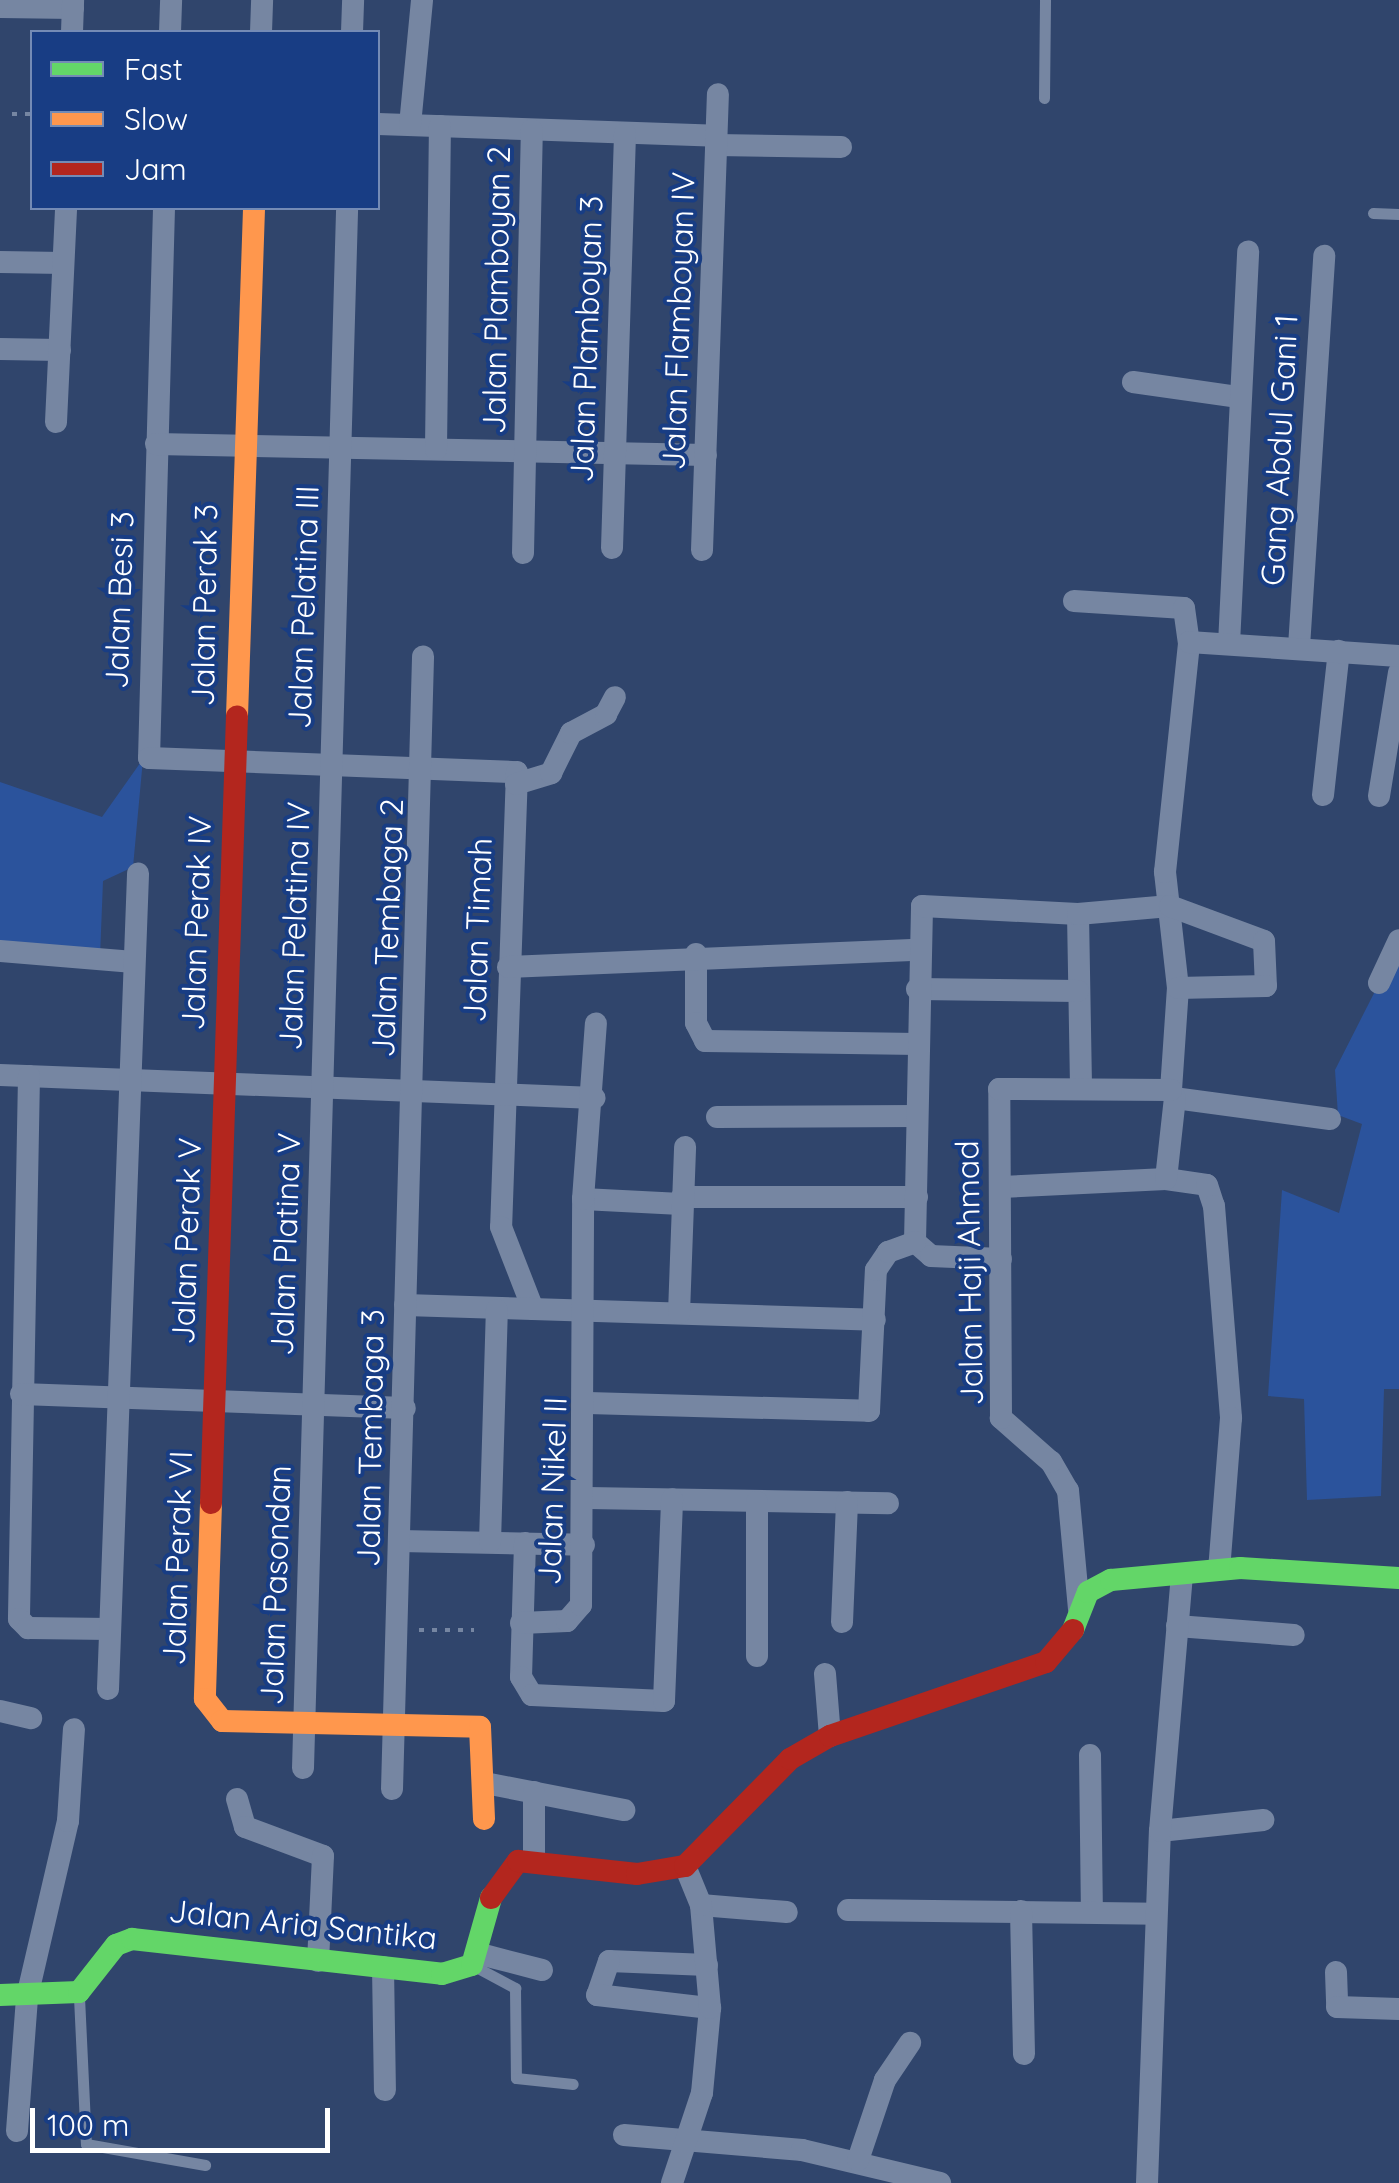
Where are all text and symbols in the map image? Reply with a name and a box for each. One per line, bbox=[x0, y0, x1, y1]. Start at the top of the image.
legend bbox=[30, 30, 380, 210]
text: Fast bbox=[124, 50, 183, 88]
text: Slow bbox=[124, 100, 188, 138]
street label: Jalan Plamboyan 2 bbox=[474, 146, 518, 434]
text: Jam bbox=[124, 150, 187, 188]
street label: Jalan Flamboyan IV bbox=[654, 171, 702, 471]
street label: Jalan Plamboyan 3 bbox=[562, 195, 610, 483]
street label: Gang Abdul Gani 1 bbox=[1253, 313, 1305, 587]
street label: Jalan Pelatina III bbox=[280, 485, 326, 729]
street label: Jalan Perak 3 bbox=[183, 503, 225, 707]
street label: Jalan Besi 3 bbox=[97, 510, 141, 690]
street label: Jalan Tembaga 2 bbox=[363, 798, 411, 1058]
street label: Jalan Pelatina IV bbox=[270, 801, 318, 1051]
street label: Jalan Perak IV bbox=[173, 815, 219, 1031]
street label: Jalan Timah bbox=[455, 837, 499, 1023]
street label: Jalan Platina V bbox=[262, 1132, 308, 1356]
street label: Jalan Perak V bbox=[163, 1137, 209, 1345]
street label: Jalan Haji Ahmad bbox=[947, 1140, 991, 1406]
street label: Jalan Tembaga 3 bbox=[349, 1309, 391, 1567]
street label: Jalan Nikel II bbox=[530, 1396, 574, 1586]
street label: Jalan Perak VI bbox=[154, 1450, 200, 1666]
street label: Jalan Pasondan bbox=[252, 1464, 298, 1706]
street label: Jalan Aria Santika bbox=[167, 1891, 439, 1957]
scale bar bbox=[35, 2088, 335, 2150]
text: 100 m bbox=[47, 2106, 129, 2144]

